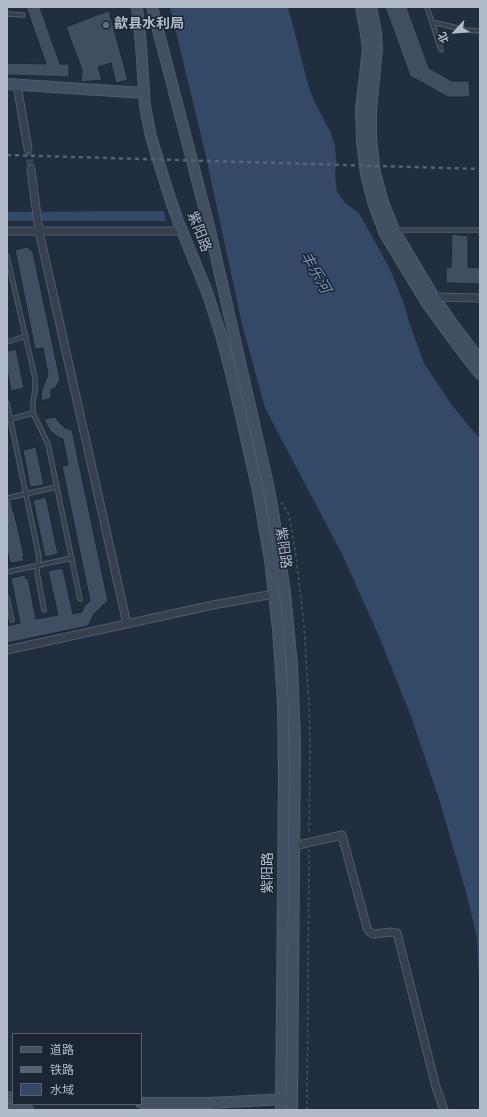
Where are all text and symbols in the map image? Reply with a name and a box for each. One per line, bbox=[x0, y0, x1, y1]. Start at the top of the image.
north arrow bbox=[435, 12, 475, 52]
place label: 歙县水利局 bbox=[114, 17, 184, 33]
marker: 歙县水利局 bbox=[101, 20, 111, 30]
text: 北 bbox=[435, 29, 453, 46]
street label: 紫阳路 bbox=[183, 209, 213, 255]
water label: 丰乐河 bbox=[295, 249, 333, 297]
street label: 紫阳路 bbox=[271, 526, 293, 570]
street label: 紫阳路 bbox=[261, 852, 277, 894]
legend bbox=[12, 1033, 142, 1105]
text: 道路 bbox=[50, 1042, 74, 1059]
text: 铁路 bbox=[50, 1062, 74, 1079]
text: 水域 bbox=[50, 1082, 74, 1099]

